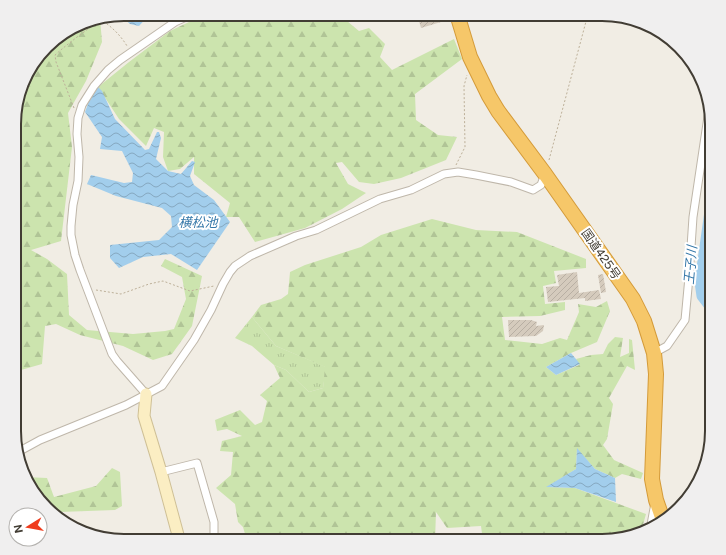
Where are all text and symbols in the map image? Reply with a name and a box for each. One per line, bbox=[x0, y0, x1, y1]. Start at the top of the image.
water label: 横松池 bbox=[178, 215, 219, 230]
street label: 国道425号 bbox=[579, 226, 623, 282]
water label: 王子川 bbox=[681, 243, 700, 285]
north arrow bbox=[8, 507, 48, 547]
text: N bbox=[11, 524, 25, 534]

